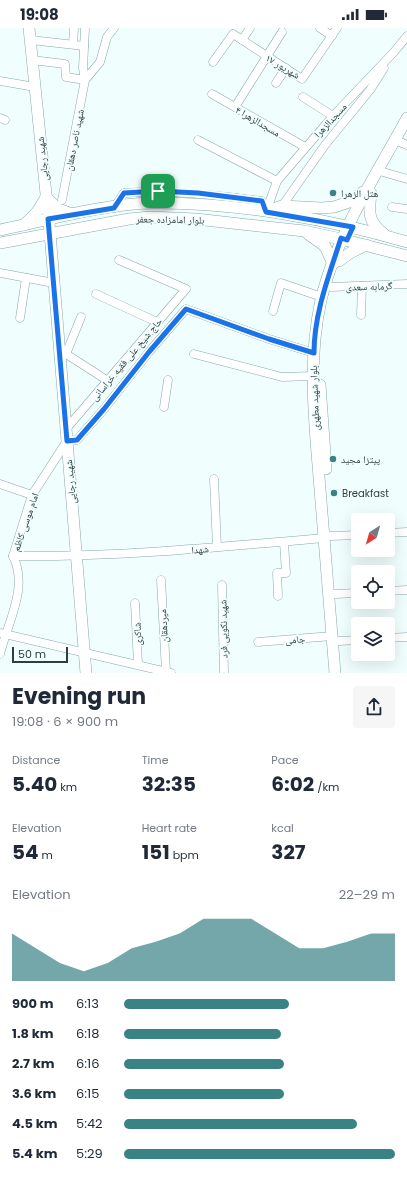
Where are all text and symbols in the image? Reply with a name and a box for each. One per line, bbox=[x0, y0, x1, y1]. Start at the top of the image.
text: 19:08 bbox=[20, 4, 59, 25]
street label: ۱۷ شهریور bbox=[263, 50, 303, 83]
street label: مسجدالزهرا bbox=[310, 99, 351, 141]
street label: مسجدالزهرا ۴ bbox=[232, 102, 283, 141]
street label: شهید ناصر دهقان bbox=[61, 107, 88, 172]
street label: شهید رجایی bbox=[33, 136, 52, 182]
pin bbox=[141, 174, 175, 208]
icon: arrive bbox=[147, 180, 169, 202]
place label: هتل الزهرا bbox=[341, 186, 378, 201]
marker: هتل الزهرا bbox=[328, 188, 338, 198]
street label: بلوار امامزاده جعفر bbox=[135, 211, 205, 228]
street label: گرمابه سعدی bbox=[345, 278, 393, 295]
street label: حاج شیخ علی فقیه خراسانی bbox=[87, 314, 166, 404]
street label: بلوار شهید مطهری bbox=[306, 365, 323, 431]
place label: پیتزا مجید bbox=[341, 452, 380, 467]
marker: پیتزا مجید bbox=[328, 454, 338, 464]
street label: شهید رجایی bbox=[61, 459, 80, 505]
place label: Breakfast bbox=[342, 486, 389, 501]
marker: Breakfast bbox=[329, 488, 339, 498]
street label: امام موسی کاظم bbox=[8, 491, 42, 553]
north arrow bbox=[351, 513, 395, 557]
map controls bbox=[351, 513, 395, 661]
street label: شهدا bbox=[191, 541, 210, 558]
button: locate bbox=[351, 565, 395, 609]
street label: شهید نکویی فرد bbox=[215, 599, 232, 659]
street label: میردهقان bbox=[155, 608, 172, 643]
button: layers bbox=[351, 617, 395, 661]
street label: شاکری bbox=[130, 622, 145, 646]
street label: جامی bbox=[284, 631, 306, 648]
scale bar bbox=[12, 645, 68, 664]
text: 50 m bbox=[18, 646, 46, 662]
text: Evening run bbox=[12, 681, 146, 712]
button: share bbox=[353, 686, 395, 728]
text: 19:08 · 6 × 900 m bbox=[12, 712, 118, 731]
text: Distance bbox=[12, 752, 60, 768]
text: Time bbox=[142, 752, 168, 768]
text: Pace bbox=[271, 752, 299, 768]
text: 5.40 bbox=[12, 770, 57, 798]
text: 32:35 bbox=[142, 770, 196, 798]
text: 6:02 bbox=[271, 770, 314, 798]
text: km bbox=[57, 779, 77, 795]
text: /km bbox=[314, 779, 339, 795]
text: Elevation bbox=[12, 820, 62, 836]
text: Heart rate bbox=[142, 820, 197, 836]
text: kcal bbox=[271, 820, 294, 836]
text: 54 bbox=[12, 838, 39, 866]
text: 151 bbox=[142, 838, 170, 866]
text: 327 bbox=[271, 838, 306, 866]
text: m bbox=[39, 847, 53, 863]
text: bpm bbox=[170, 847, 199, 863]
text: Elevation bbox=[12, 885, 71, 904]
text: 22–29 m bbox=[339, 885, 395, 904]
text: 900 m bbox=[12, 994, 53, 1013]
text: 6:13 bbox=[76, 994, 99, 1013]
text: 1.8 km bbox=[12, 1024, 54, 1043]
text: 6:18 bbox=[76, 1024, 99, 1043]
text: 2.7 km bbox=[12, 1054, 55, 1073]
text: 6:16 bbox=[76, 1054, 99, 1073]
text: 3.6 km bbox=[12, 1084, 56, 1103]
text: 6:15 bbox=[76, 1084, 99, 1103]
text: 4.5 km bbox=[12, 1114, 57, 1133]
text: 5:42 bbox=[76, 1114, 103, 1133]
text: 5.4 km bbox=[12, 1144, 57, 1163]
text: 5:29 bbox=[76, 1144, 103, 1163]

